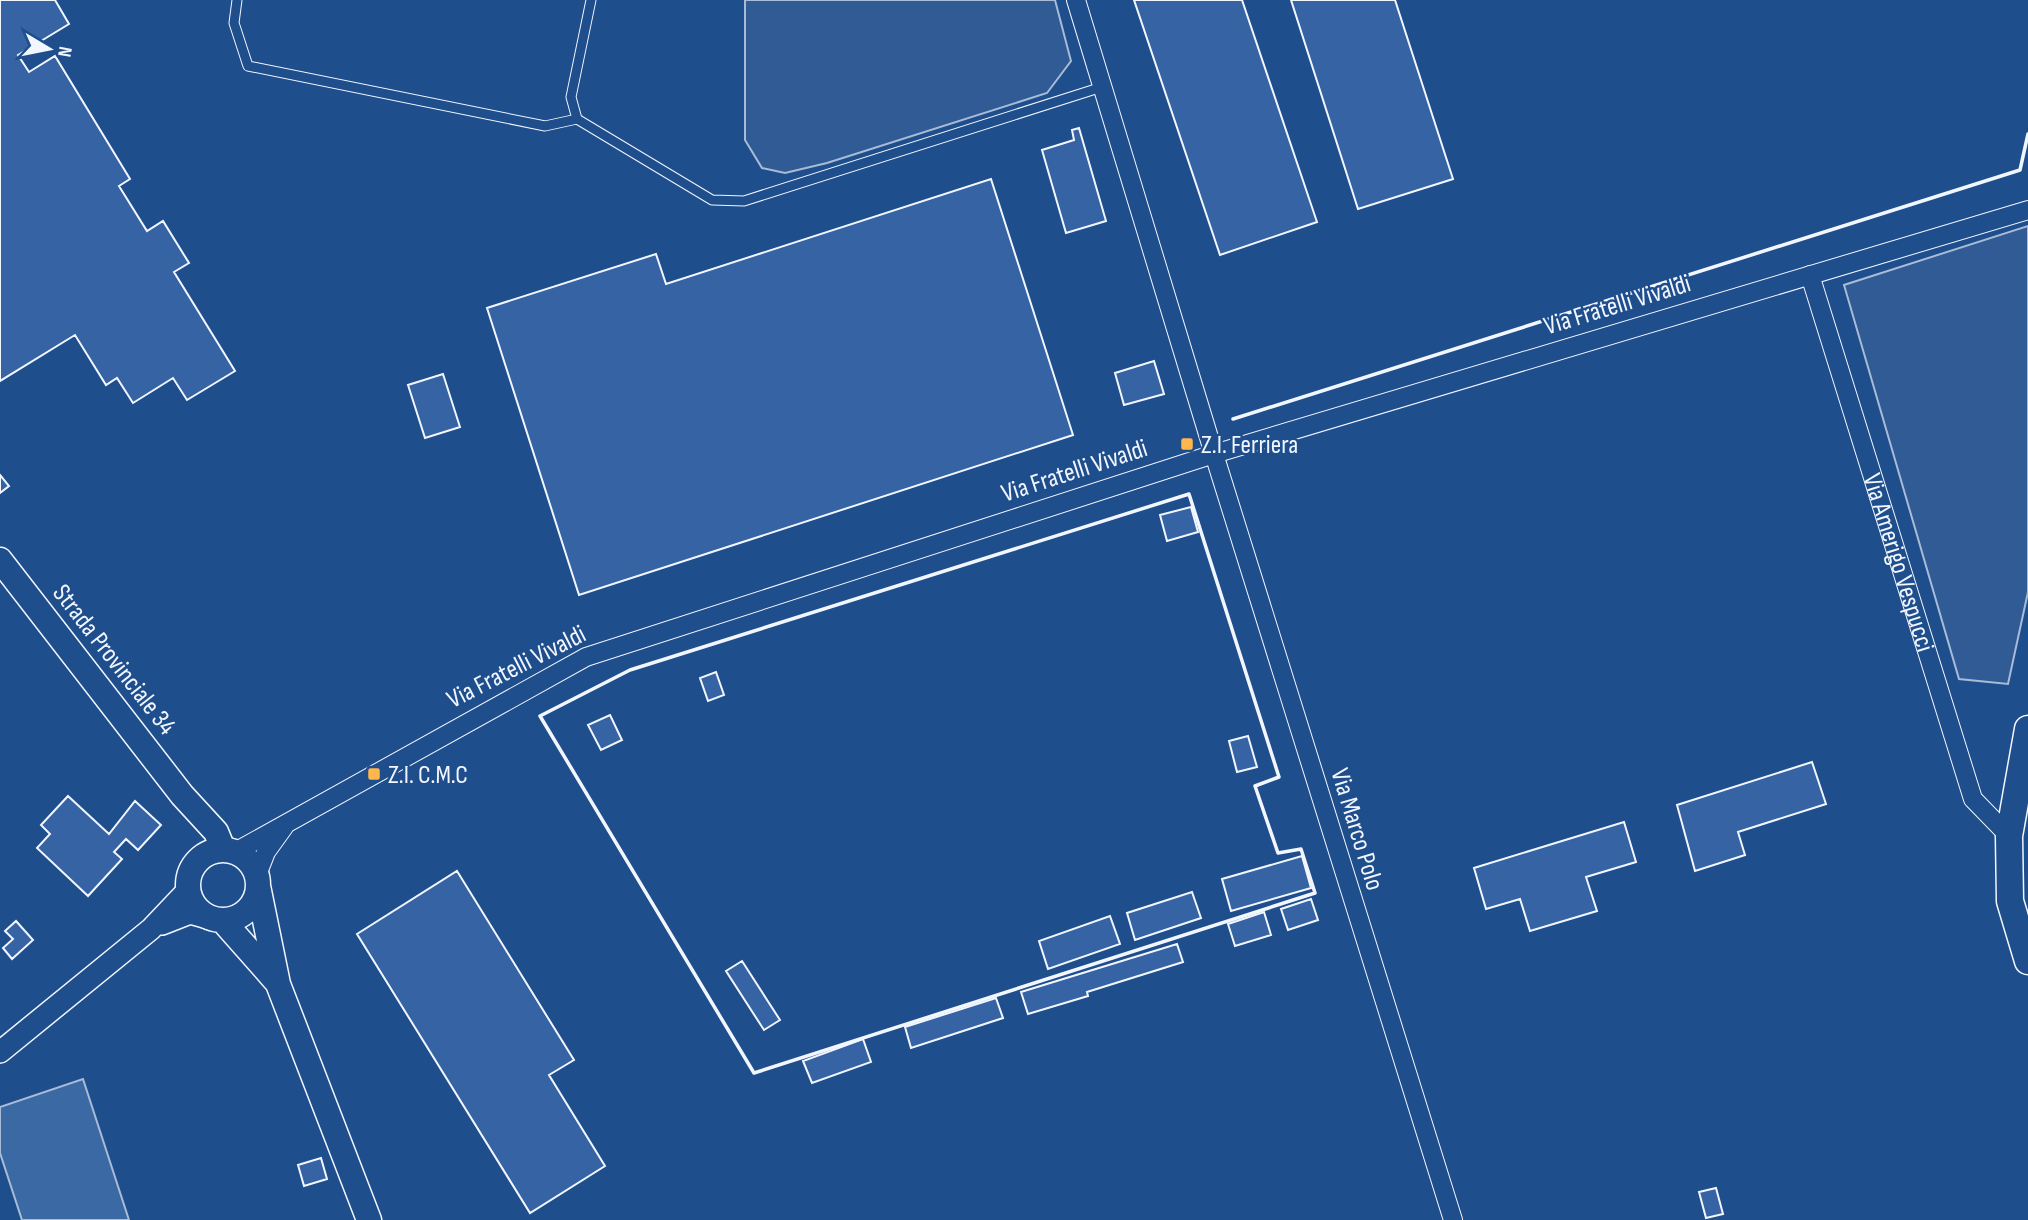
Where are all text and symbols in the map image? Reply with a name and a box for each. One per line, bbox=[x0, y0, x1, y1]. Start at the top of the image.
north arrow bbox=[14, 14, 84, 84]
text: N bbox=[52, 45, 76, 59]
street label: Via Fratelli Vivaldi bbox=[1540, 268, 1694, 342]
place label: Z.I. Ferriera bbox=[1201, 430, 1298, 461]
street label: Via Fratelli Vivaldi bbox=[998, 433, 1151, 510]
marker: Z.I. Ferriera bbox=[1179, 436, 1195, 452]
street label: Via Amerigo Vespucci bbox=[1856, 470, 1940, 656]
street label: Strada Provinciale 34 bbox=[46, 579, 182, 741]
street label: Via Fratelli Vivaldi bbox=[442, 619, 591, 716]
place label: Z.I. C.M.C bbox=[388, 760, 468, 791]
street label: Via Marco Polo bbox=[1323, 765, 1390, 894]
marker: Z.I. C.M.C bbox=[366, 766, 382, 782]

